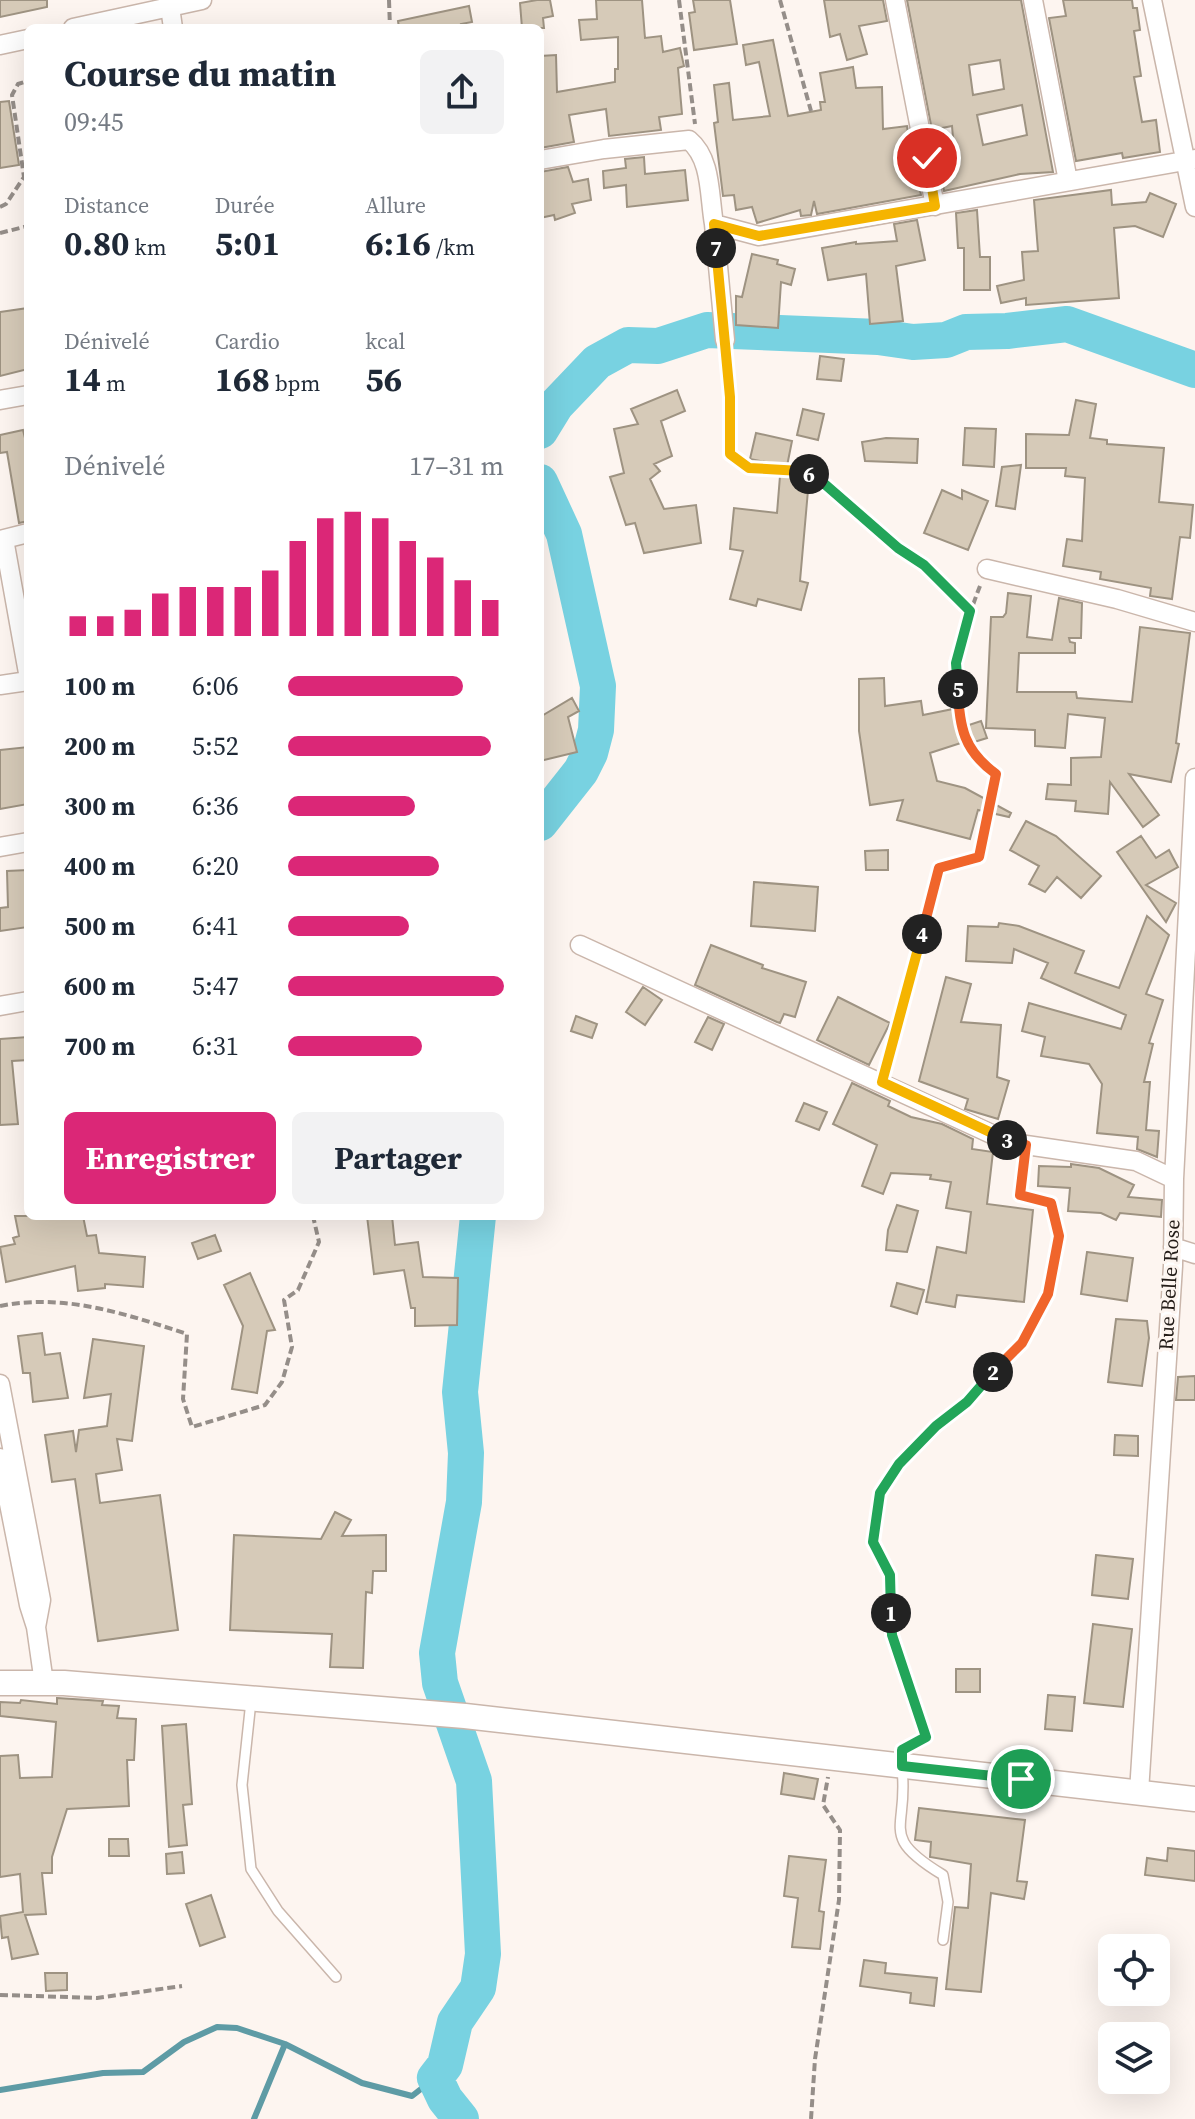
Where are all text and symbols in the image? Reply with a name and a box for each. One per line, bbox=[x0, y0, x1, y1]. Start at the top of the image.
text: Course du matin bbox=[64, 49, 337, 98]
button: share bbox=[420, 50, 504, 134]
text: 09:45 bbox=[64, 104, 124, 140]
pin bbox=[893, 124, 961, 192]
icon: check bbox=[905, 136, 949, 180]
text: Distance bbox=[64, 190, 149, 220]
text: Durée bbox=[215, 190, 275, 220]
text: Allure bbox=[365, 190, 426, 220]
text: 0.80 bbox=[64, 220, 129, 266]
text: 5:01 bbox=[215, 220, 280, 266]
text: 6:16 bbox=[365, 220, 431, 266]
pin: 7 bbox=[696, 228, 736, 268]
text: km bbox=[129, 232, 166, 262]
text: /km bbox=[431, 232, 475, 262]
text: 7 bbox=[710, 233, 722, 263]
text: Dénivelé bbox=[64, 326, 150, 356]
text: Cardio bbox=[215, 326, 280, 356]
text: kcal bbox=[365, 326, 405, 356]
text: 14 bbox=[64, 356, 101, 402]
text: 168 bbox=[215, 356, 270, 402]
text: 56 bbox=[365, 356, 402, 402]
text: m bbox=[101, 368, 126, 398]
text: bpm bbox=[270, 368, 320, 398]
text: Dénivelé bbox=[64, 448, 165, 484]
text: 17–31 m bbox=[409, 448, 504, 484]
pin: 6 bbox=[789, 454, 829, 494]
text: 6 bbox=[803, 459, 815, 489]
text: 100 m bbox=[64, 668, 135, 704]
text: 6:06 bbox=[192, 668, 239, 704]
pin: 5 bbox=[938, 669, 978, 709]
text: 5 bbox=[952, 674, 964, 704]
text: 200 m bbox=[64, 728, 135, 764]
text: 5:52 bbox=[192, 728, 239, 764]
text: 300 m bbox=[64, 788, 135, 824]
text: 6:36 bbox=[192, 788, 239, 824]
text: 400 m bbox=[64, 848, 135, 884]
text: 6:20 bbox=[192, 848, 239, 884]
text: 500 m bbox=[64, 908, 135, 944]
text: 6:41 bbox=[192, 908, 239, 944]
pin: 4 bbox=[902, 914, 942, 954]
text: 4 bbox=[916, 919, 928, 949]
text: 600 m bbox=[64, 968, 135, 1004]
text: 5:47 bbox=[192, 968, 239, 1004]
text: 700 m bbox=[64, 1028, 135, 1064]
text: 6:31 bbox=[192, 1028, 239, 1064]
button: Enregistrer bbox=[64, 1112, 276, 1204]
button: Partager bbox=[292, 1112, 504, 1204]
pin: 3 bbox=[987, 1120, 1027, 1160]
text: 3 bbox=[1001, 1125, 1013, 1155]
street label: Rue Belle Rose bbox=[1152, 1219, 1186, 1351]
pin: 2 bbox=[973, 1352, 1013, 1392]
text: 2 bbox=[987, 1357, 999, 1387]
pin: 1 bbox=[871, 1593, 911, 1633]
text: 1 bbox=[885, 1598, 897, 1628]
pin bbox=[987, 1745, 1055, 1813]
icon: arrive bbox=[999, 1757, 1043, 1801]
map controls bbox=[1098, 1934, 1170, 2094]
button: locate bbox=[1098, 1934, 1170, 2006]
button: layers bbox=[1098, 2022, 1170, 2094]

